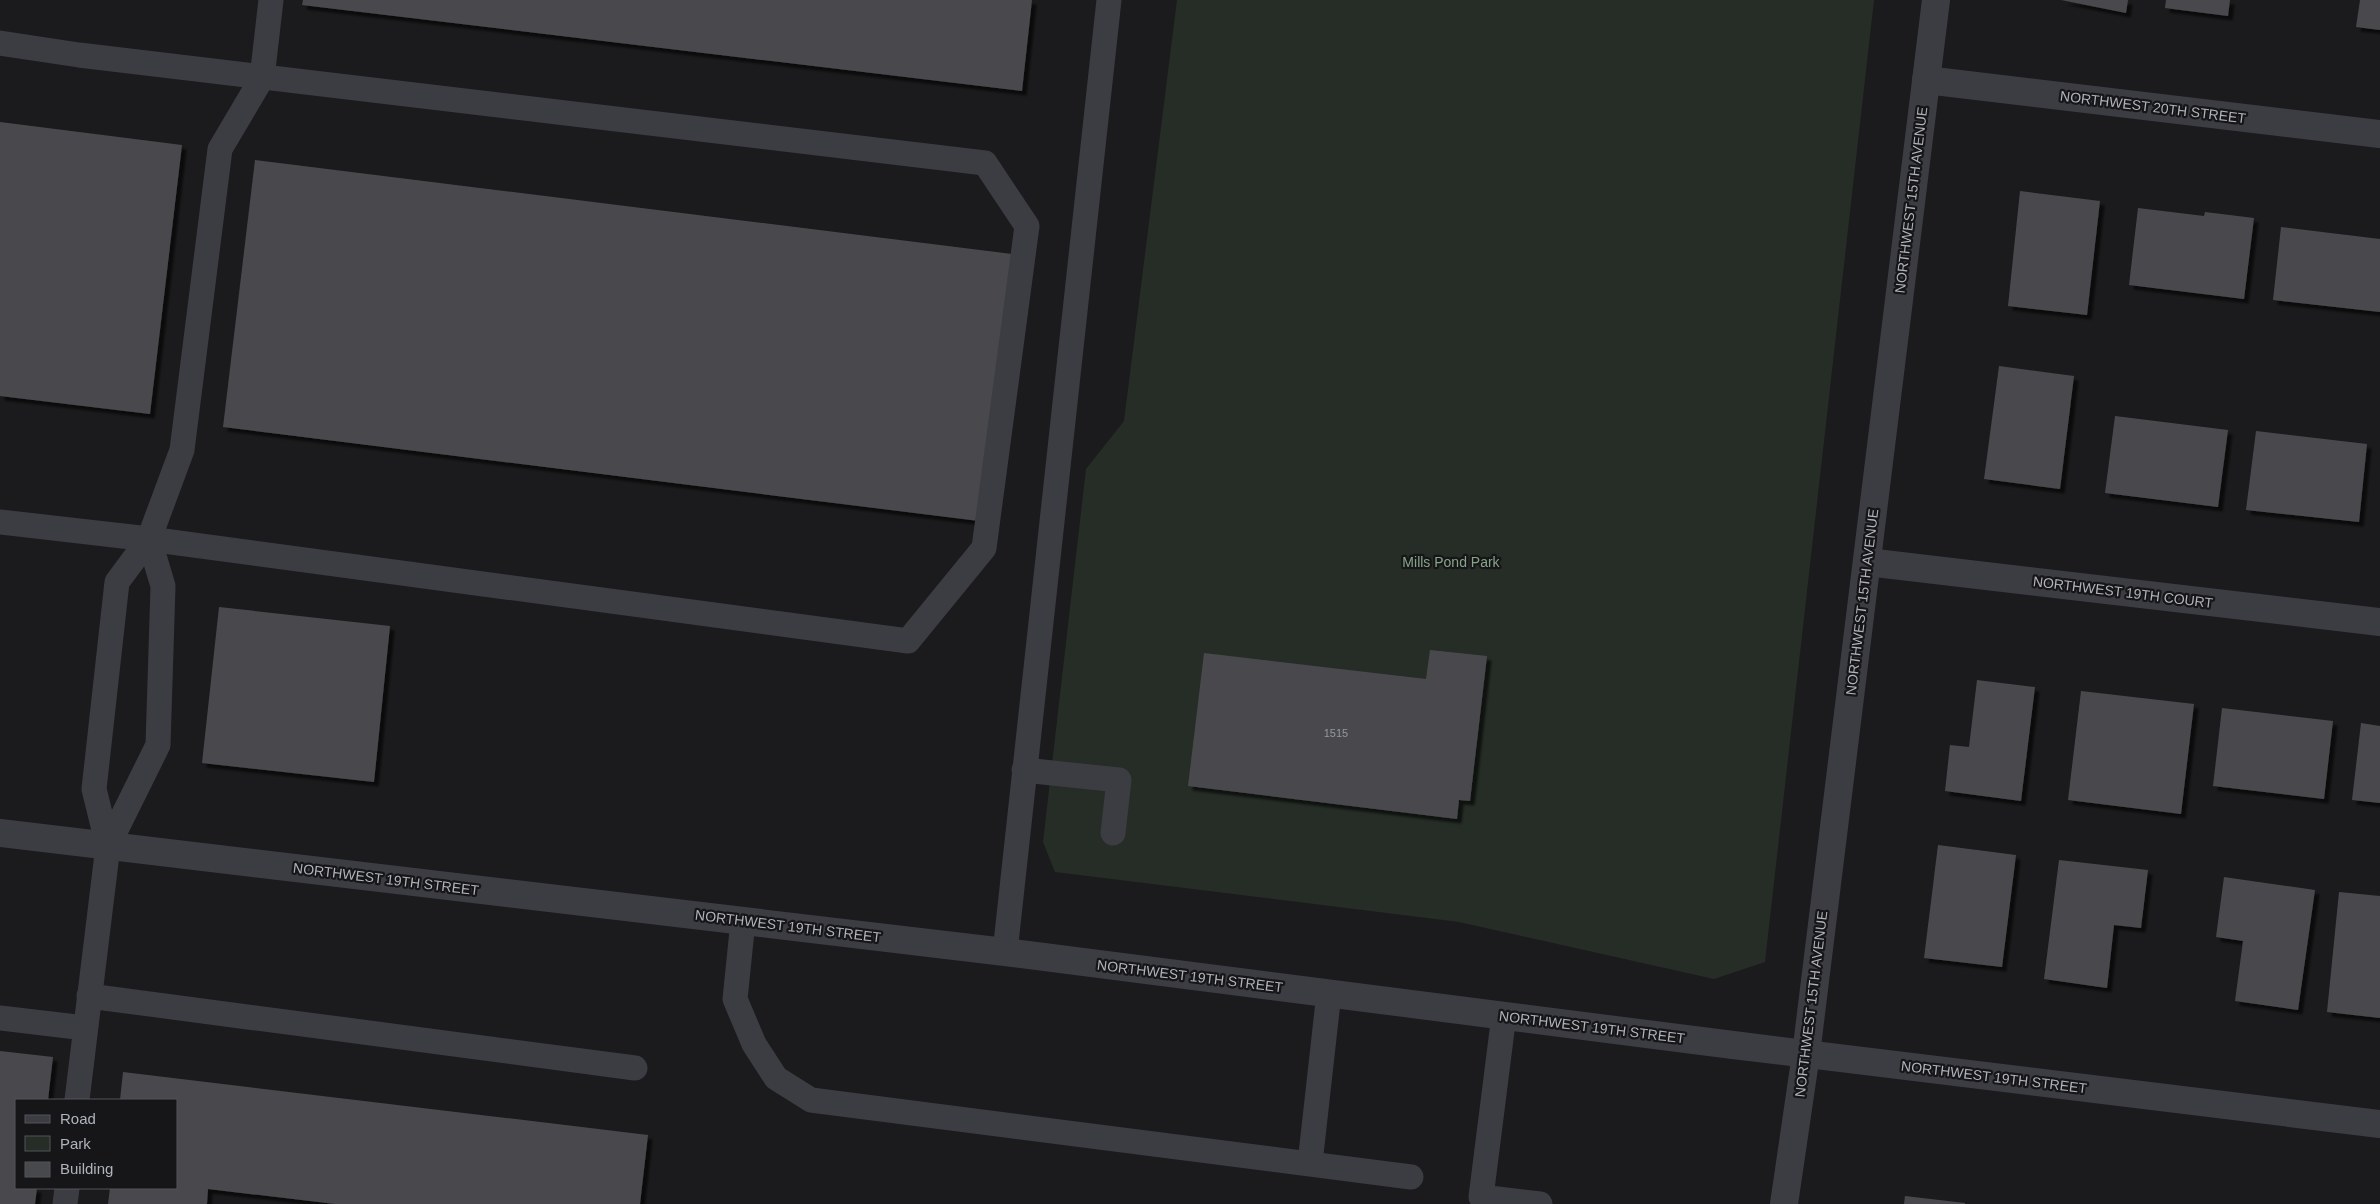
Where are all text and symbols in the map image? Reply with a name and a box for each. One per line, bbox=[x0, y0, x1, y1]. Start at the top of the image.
street label: NORTHWEST 20TH STREET bbox=[2059, 88, 2247, 126]
street label: NORTHWEST 15TH AVENUE bbox=[1892, 106, 1930, 294]
street label: NORTHWEST 15TH AVENUE bbox=[1843, 508, 1881, 696]
park label: Mills Pond Park bbox=[1402, 554, 1501, 570]
street label: NORTHWEST 19TH COURT bbox=[2032, 573, 2214, 611]
house number: 1515 bbox=[1324, 727, 1348, 739]
street label: NORTHWEST 19TH STREET bbox=[292, 860, 480, 898]
street label: NORTHWEST 19TH STREET bbox=[694, 907, 882, 945]
street label: NORTHWEST 15TH AVENUE bbox=[1792, 910, 1830, 1098]
street label: NORTHWEST 19TH STREET bbox=[1096, 957, 1284, 995]
street label: NORTHWEST 19TH STREET bbox=[1498, 1008, 1686, 1046]
street label: NORTHWEST 19TH STREET bbox=[1900, 1058, 2088, 1096]
legend bbox=[15, 1099, 178, 1189]
text: Road bbox=[60, 1110, 96, 1127]
text: Park bbox=[60, 1135, 91, 1152]
text: Building bbox=[60, 1160, 113, 1177]

